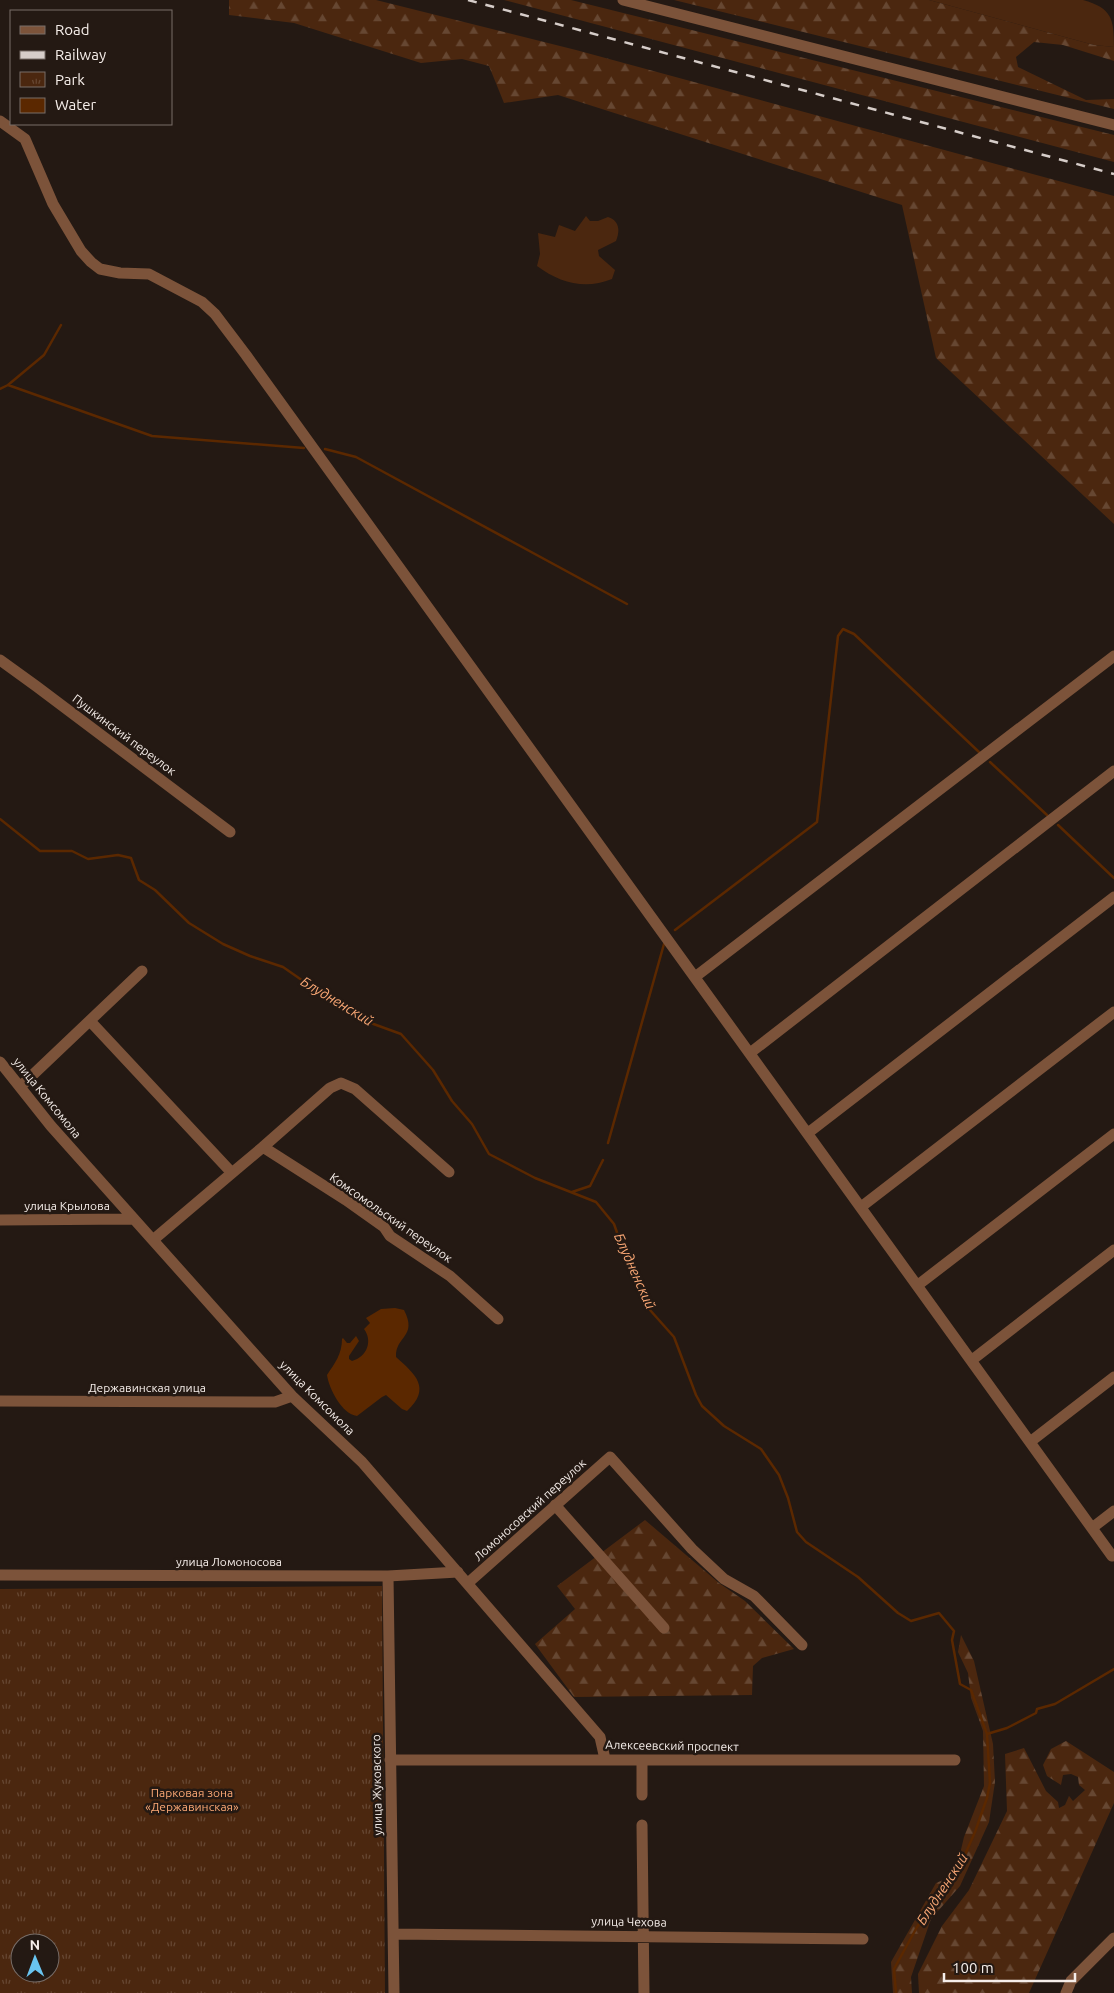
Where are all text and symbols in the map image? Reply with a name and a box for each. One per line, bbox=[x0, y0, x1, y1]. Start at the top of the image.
legend bbox=[10, 10, 172, 125]
text: Road bbox=[55, 21, 90, 38]
text: Railway bbox=[55, 46, 106, 63]
text: Park bbox=[55, 71, 85, 88]
text: Water bbox=[55, 96, 96, 113]
street label: Пушкинский переулок bbox=[70, 692, 178, 778]
water label: Блудненский bbox=[298, 973, 376, 1029]
street label: улица Комсомола bbox=[11, 1055, 84, 1141]
street label: Комсомольский переулок bbox=[328, 1170, 455, 1265]
street label: улица Крылова bbox=[24, 1199, 110, 1212]
water label: Блудненский bbox=[611, 1231, 659, 1312]
street label: улица Комсомола bbox=[277, 1358, 357, 1438]
street label: Державинская улица bbox=[88, 1381, 206, 1394]
street label: Ломоносовский переулок bbox=[471, 1456, 588, 1563]
street label: улица Ломоносова bbox=[176, 1555, 282, 1568]
street label: улица Жуковского bbox=[369, 1734, 384, 1836]
street label: Алексеевский проспект bbox=[605, 1738, 739, 1753]
park label: Парковая зона «Державинская» bbox=[145, 1786, 239, 1813]
water label: Блудненский bbox=[913, 1850, 971, 1928]
street label: улица Чехова bbox=[591, 1914, 667, 1929]
north arrow bbox=[10, 1933, 60, 1983]
text: N bbox=[29, 1937, 40, 1953]
scale bar bbox=[944, 1950, 1075, 1982]
text: 100 m bbox=[952, 1959, 994, 1976]

